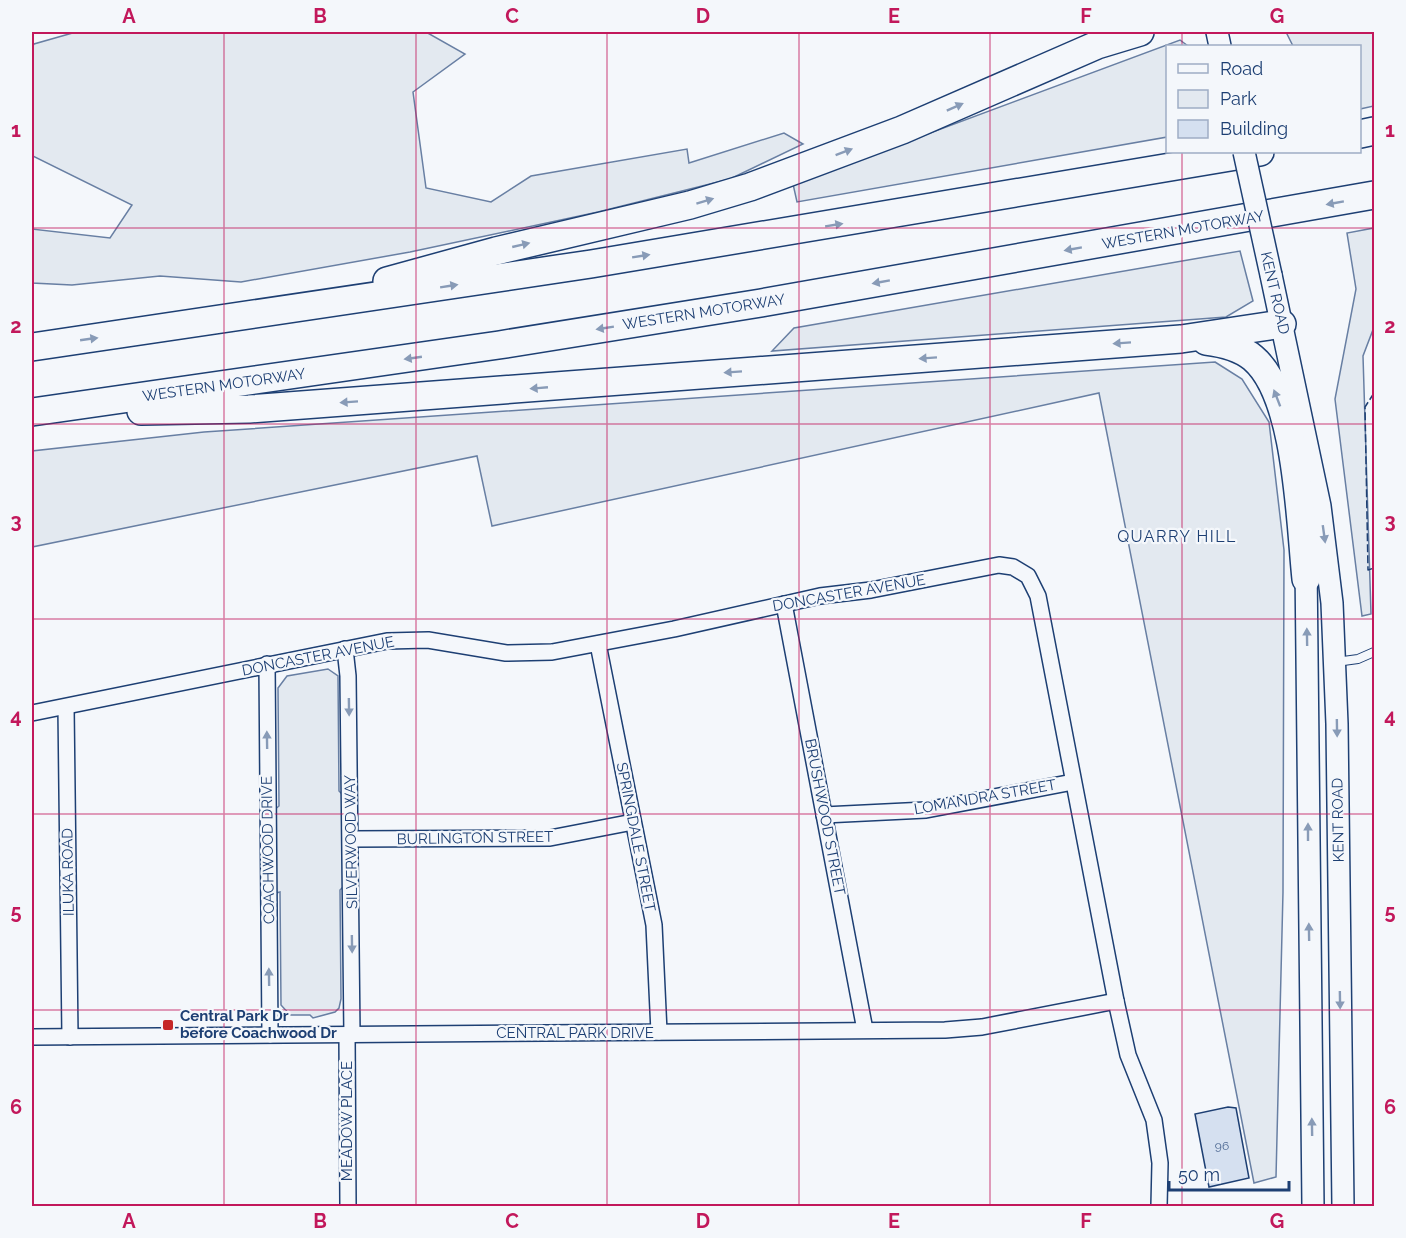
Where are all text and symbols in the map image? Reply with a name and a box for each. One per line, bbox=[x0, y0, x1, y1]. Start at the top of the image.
text: A bbox=[122, 4, 136, 28]
text: B bbox=[313, 4, 327, 28]
text: C bbox=[505, 4, 519, 28]
text: D bbox=[696, 4, 710, 28]
text: E bbox=[888, 4, 900, 28]
text: F bbox=[1080, 4, 1092, 28]
text: G bbox=[1270, 4, 1284, 28]
legend bbox=[1166, 45, 1361, 153]
text: Road bbox=[1220, 58, 1263, 79]
text: Park bbox=[1220, 88, 1257, 109]
one-way arrow bbox=[947, 102, 965, 112]
text: 1 bbox=[11, 118, 21, 142]
text: Building bbox=[1220, 118, 1288, 139]
text: 1 bbox=[1385, 118, 1395, 142]
one-way arrow bbox=[835, 147, 853, 157]
one-way arrow bbox=[696, 196, 714, 205]
one-way arrow bbox=[1325, 199, 1344, 208]
street label: WESTERN MOTORWAY bbox=[1100, 207, 1266, 253]
one-way arrow bbox=[824, 220, 843, 229]
one-way arrow bbox=[511, 240, 530, 249]
one-way arrow bbox=[1063, 245, 1082, 254]
street label: KENT ROAD bbox=[1257, 250, 1293, 336]
one-way arrow bbox=[632, 251, 651, 260]
one-way arrow bbox=[871, 278, 890, 287]
one-way arrow bbox=[439, 281, 458, 290]
street label: WESTERN MOTORWAY bbox=[621, 290, 787, 334]
text: 2 bbox=[10, 314, 22, 338]
text: 2 bbox=[1384, 314, 1396, 338]
one-way arrow bbox=[596, 324, 615, 333]
one-way arrow bbox=[80, 334, 99, 343]
one-way arrow bbox=[1113, 338, 1132, 348]
one-way arrow bbox=[403, 353, 422, 362]
one-way arrow bbox=[918, 353, 937, 363]
street label: WESTERN MOTORWAY bbox=[141, 365, 307, 405]
one-way arrow bbox=[724, 368, 743, 377]
one-way arrow bbox=[529, 383, 548, 392]
one-way arrow bbox=[1272, 389, 1281, 407]
one-way arrow bbox=[340, 397, 359, 407]
text: 3 bbox=[10, 509, 22, 533]
text: 3 bbox=[1384, 509, 1396, 533]
one-way arrow bbox=[1320, 524, 1329, 543]
district label: QUARRY HILL bbox=[1117, 527, 1237, 546]
street label: DONCASTER AVENUE bbox=[771, 571, 927, 615]
one-way arrow bbox=[1302, 627, 1311, 646]
street label: DONCASTER AVENUE bbox=[240, 632, 396, 680]
one-way arrow bbox=[344, 698, 354, 717]
text: 4 bbox=[10, 704, 22, 728]
text: 4 bbox=[1384, 704, 1396, 728]
one-way arrow bbox=[1332, 719, 1342, 738]
one-way arrow bbox=[262, 730, 272, 749]
street label: BRUSHWOOD STREET bbox=[801, 737, 849, 897]
street label: SPRINGDALE STREET bbox=[613, 761, 659, 913]
street label: SILVERWOOD WAY bbox=[341, 775, 361, 909]
street label: COACHWOOD DRIVE bbox=[258, 776, 278, 924]
street label: LOMANDRA STREET bbox=[913, 776, 1057, 818]
street label: KENT ROAD bbox=[1328, 777, 1348, 862]
one-way arrow bbox=[1303, 822, 1313, 841]
street label: ILUKA ROAD bbox=[58, 828, 78, 916]
street label: BURLINGTON STREET bbox=[397, 828, 553, 848]
text: 5 bbox=[10, 900, 22, 924]
text: 5 bbox=[1384, 900, 1396, 924]
one-way arrow bbox=[1305, 923, 1314, 942]
one-way arrow bbox=[347, 935, 357, 954]
one-way arrow bbox=[265, 967, 274, 986]
one-way arrow bbox=[1335, 990, 1345, 1009]
place label: Central Park Dr before Coachwood Dr bbox=[180, 1007, 337, 1042]
marker: Central Park Dr before Coachwood Dr bbox=[161, 1018, 175, 1032]
street label: CENTRAL PARK DRIVE bbox=[496, 1024, 654, 1042]
street label: MEADOW PLACE bbox=[338, 1061, 356, 1181]
text: 6 bbox=[10, 1095, 22, 1119]
text: 6 bbox=[1384, 1095, 1396, 1119]
one-way arrow bbox=[1307, 1118, 1317, 1137]
house number: 96 bbox=[1215, 1139, 1229, 1153]
scale bar bbox=[1169, 1154, 1289, 1192]
text: 50 m bbox=[1178, 1164, 1220, 1185]
text: A bbox=[122, 1209, 136, 1233]
text: B bbox=[313, 1209, 327, 1233]
text: C bbox=[505, 1209, 519, 1233]
text: D bbox=[696, 1209, 710, 1233]
text: E bbox=[888, 1209, 900, 1233]
text: F bbox=[1080, 1209, 1092, 1233]
text: G bbox=[1270, 1209, 1284, 1233]

